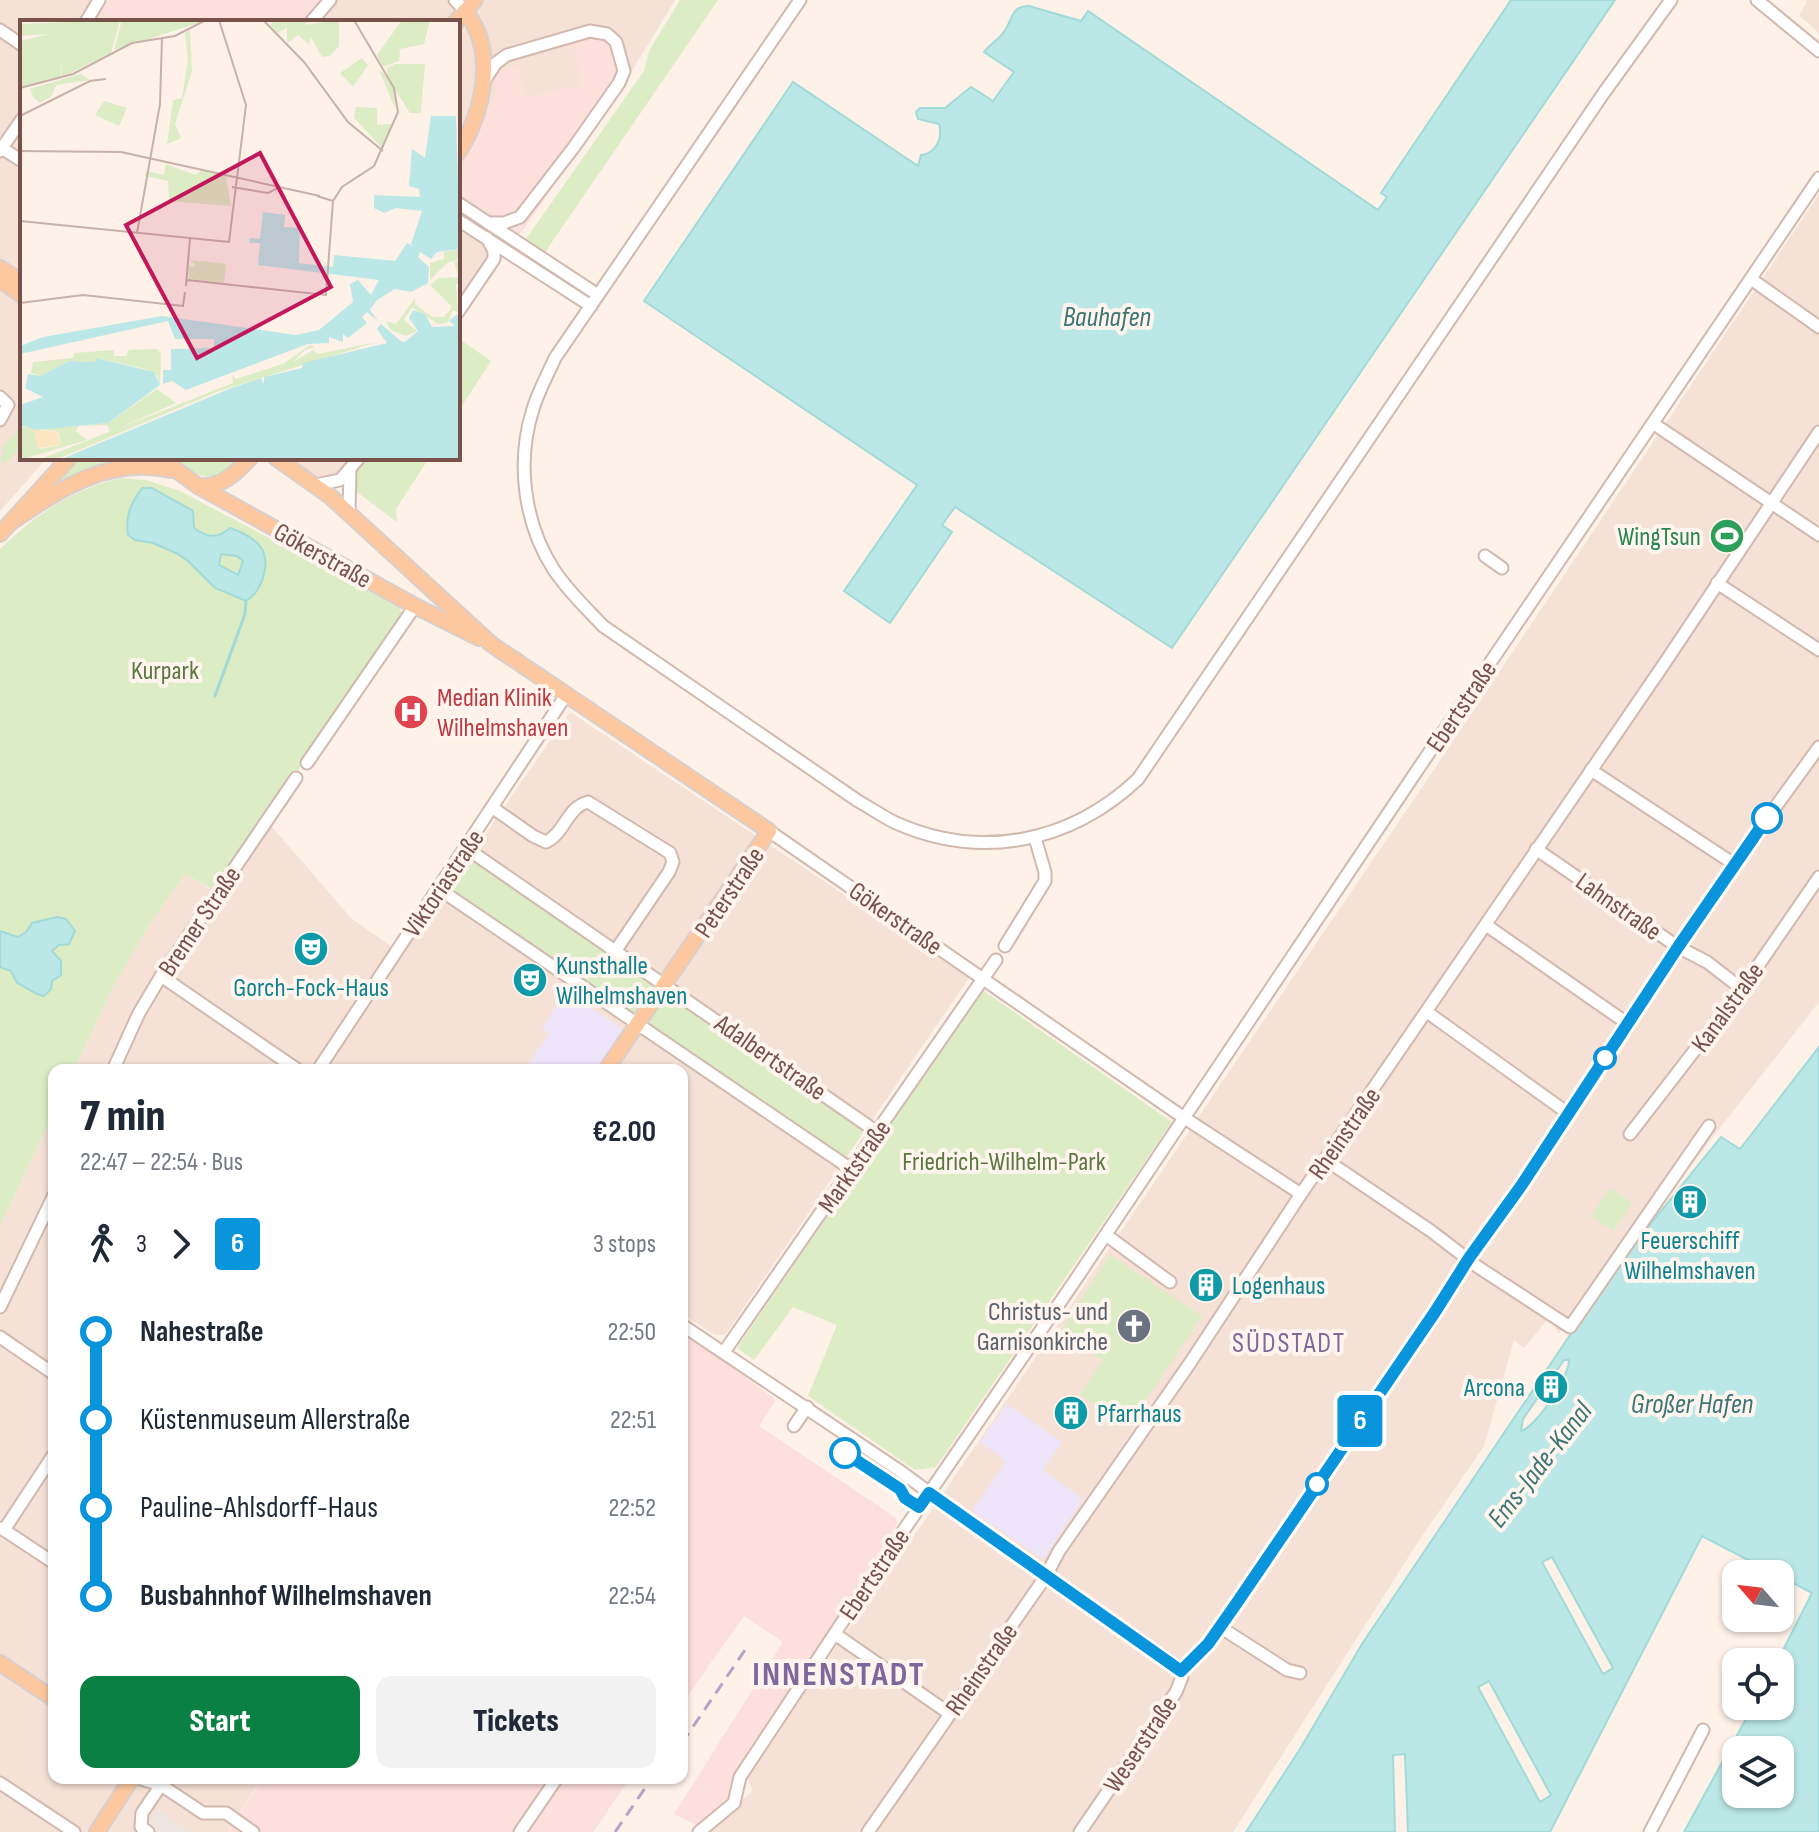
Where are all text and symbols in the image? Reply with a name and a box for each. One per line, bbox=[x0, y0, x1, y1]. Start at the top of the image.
inset map bbox=[20, 20, 460, 460]
water label: Bauhafen bbox=[1063, 301, 1151, 334]
street label: Gökerstraße bbox=[268, 517, 376, 596]
sports icon: WingTsun bbox=[1708, 517, 1746, 555]
place label: WingTsun bbox=[1617, 522, 1701, 553]
street label: Ebertstraße bbox=[1421, 655, 1504, 758]
park label: Kurpark bbox=[131, 656, 199, 687]
place label: Median Klinik Wilhelmshaven bbox=[437, 683, 568, 744]
hospital icon: Median Klinik Wilhelmshaven bbox=[392, 693, 430, 731]
unlabelled marker bbox=[1752, 803, 1782, 833]
street label: Viktoriastraße bbox=[397, 824, 491, 943]
street label: Peterstraße bbox=[689, 842, 772, 944]
street label: Bremer Straße bbox=[152, 861, 248, 982]
street label: Lahnstraße bbox=[1569, 867, 1667, 948]
street label: Gökerstraße bbox=[843, 876, 948, 962]
theatre icon: Gorch-Fock-Haus bbox=[292, 930, 330, 968]
place label: Kunsthalle Wilhelmshaven bbox=[556, 951, 687, 1012]
street label: Kanalstraße bbox=[1685, 957, 1771, 1059]
theatre icon: Kunsthalle Wilhelmshaven bbox=[511, 961, 549, 999]
place label: Gorch-Fock-Haus bbox=[233, 973, 389, 1004]
street label: Adalbertstraße bbox=[708, 1008, 832, 1108]
unlabelled marker bbox=[1594, 1047, 1616, 1069]
street label: Rheinstraße bbox=[1302, 1082, 1388, 1186]
text: 7 min bbox=[80, 1090, 166, 1143]
text: €2.00 bbox=[592, 1114, 656, 1150]
street label: Marktstraße bbox=[812, 1114, 898, 1219]
text: 22:47 – 22:54 · Bus bbox=[80, 1147, 243, 1178]
park label: Friedrich-Wilhelm-Park bbox=[902, 1147, 1106, 1178]
building icon: Feuerschiff Wilhelmshaven bbox=[1671, 1183, 1709, 1221]
icon: walk bbox=[80, 1222, 124, 1266]
icon: forward bbox=[159, 1222, 203, 1266]
place label: Feuerschiff Wilhelmshaven bbox=[1624, 1226, 1756, 1287]
text: 6 bbox=[231, 1227, 244, 1260]
text: 3 bbox=[136, 1229, 147, 1260]
text: 3 stops bbox=[593, 1229, 656, 1260]
building icon: Logenhaus bbox=[1187, 1266, 1225, 1304]
place label: Logenhaus bbox=[1232, 1271, 1325, 1302]
place label: Christus- und Garnisonkirche bbox=[977, 1297, 1108, 1358]
church icon: Christus- und Garnisonkirche bbox=[1115, 1307, 1153, 1345]
text: Nahestraße bbox=[140, 1314, 264, 1350]
text: 22:50 bbox=[608, 1317, 656, 1348]
district label: SÜDSTADT bbox=[1232, 1327, 1346, 1360]
building icon: Arcona bbox=[1532, 1368, 1570, 1406]
place label: Arcona bbox=[1463, 1373, 1525, 1404]
water label: Großer Hafen bbox=[1631, 1388, 1754, 1421]
building icon: Pfarrhaus bbox=[1052, 1394, 1090, 1432]
line badge: 6 bbox=[1334, 1395, 1386, 1447]
water label: Ems-Jade-Kanal bbox=[1481, 1395, 1600, 1534]
place label: Pfarrhaus bbox=[1097, 1399, 1182, 1430]
text: Küstenmuseum Allerstraße bbox=[140, 1402, 410, 1438]
text: 6 bbox=[1353, 1404, 1367, 1437]
text: 22:51 bbox=[610, 1405, 656, 1436]
unlabelled marker bbox=[830, 1438, 860, 1468]
unlabelled marker bbox=[1306, 1473, 1328, 1495]
text: Pauline-Ahlsdorff-Haus bbox=[140, 1490, 378, 1526]
text: 22:52 bbox=[608, 1493, 656, 1524]
street label: Ebertstraße bbox=[834, 1523, 917, 1626]
north arrow bbox=[1722, 1560, 1794, 1632]
map controls bbox=[1722, 1560, 1794, 1808]
text: Busbahnhof Wilhelmshaven bbox=[140, 1578, 432, 1614]
text: 22:54 bbox=[608, 1581, 656, 1612]
street label: Rheinstraße bbox=[939, 1618, 1025, 1722]
button: locate bbox=[1722, 1648, 1794, 1720]
district label: INNENSTADT bbox=[752, 1654, 926, 1695]
button: Start bbox=[80, 1676, 360, 1768]
button: Tickets bbox=[376, 1676, 656, 1768]
street label: Weserstraße bbox=[1098, 1691, 1185, 1799]
button: layers bbox=[1722, 1736, 1794, 1808]

